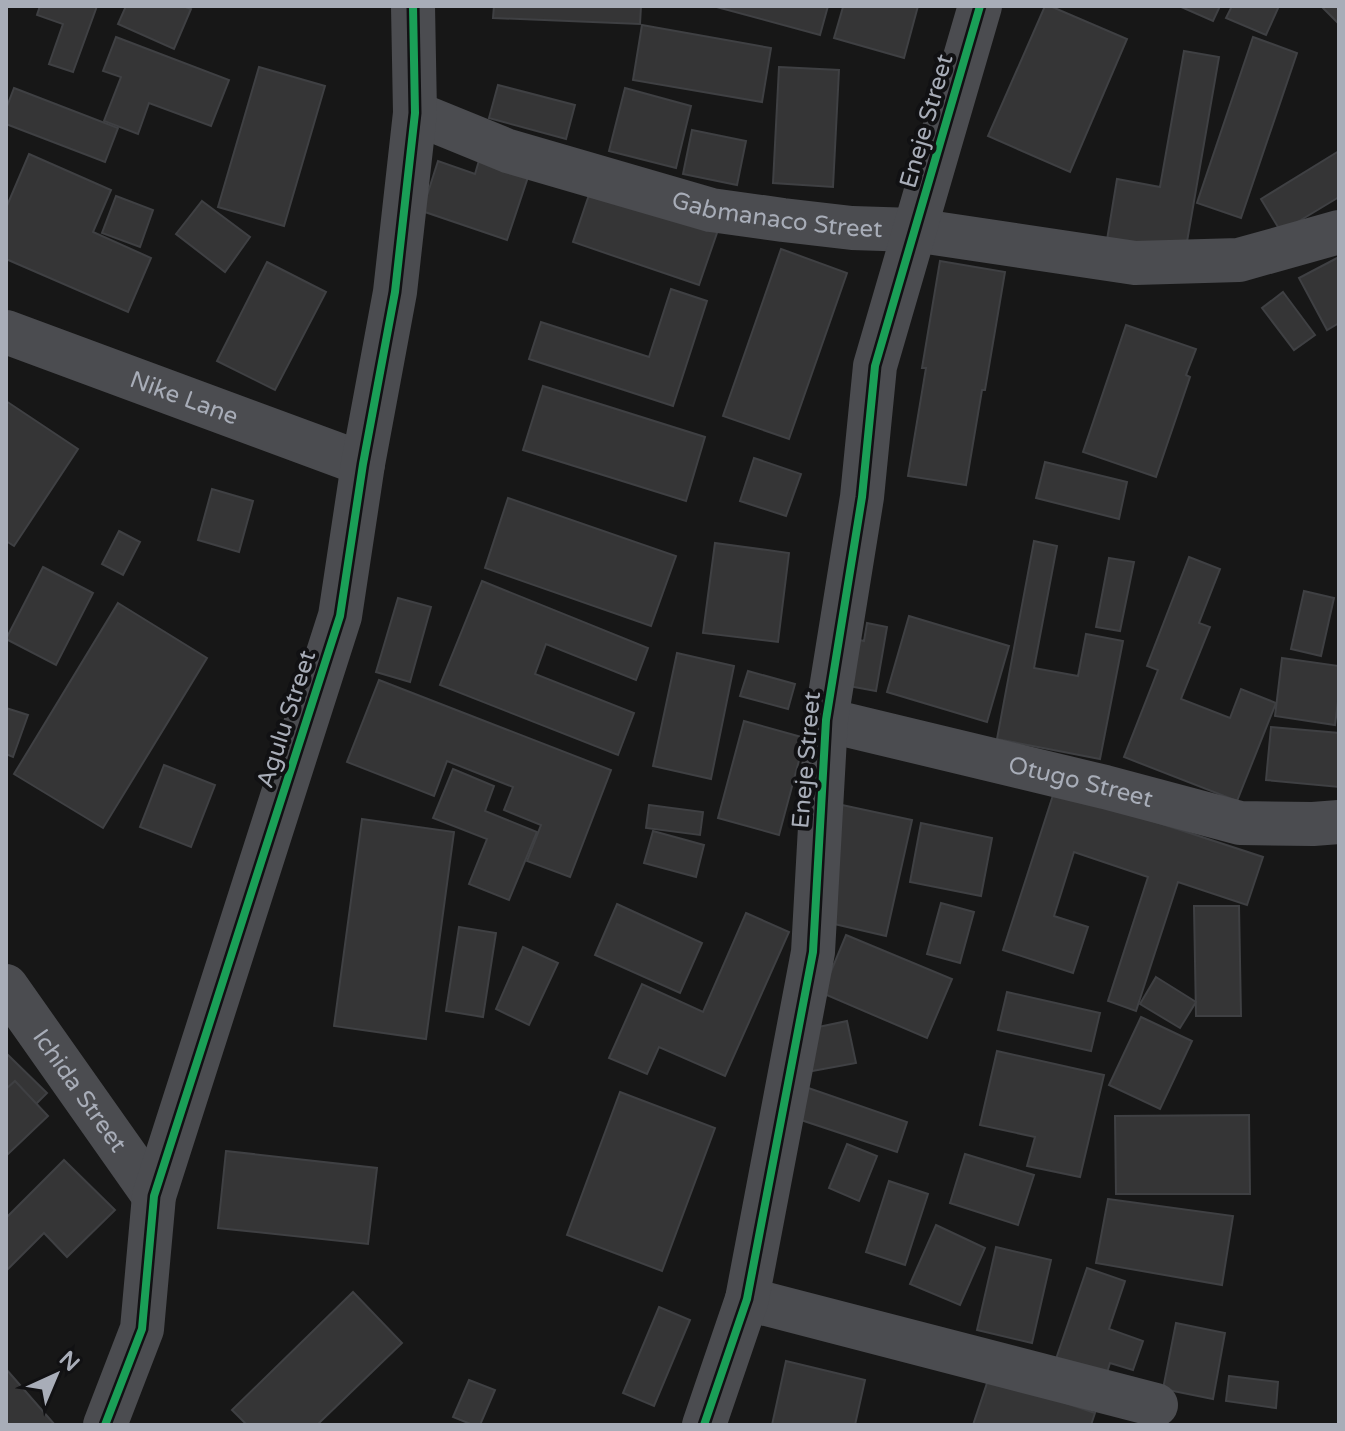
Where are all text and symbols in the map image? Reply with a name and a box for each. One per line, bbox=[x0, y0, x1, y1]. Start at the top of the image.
street label: Eneje Street bbox=[894, 51, 959, 191]
street label: Gabmanaco Street bbox=[668, 185, 883, 244]
street label: Nike Lane bbox=[126, 365, 242, 432]
street label: Agulu Street bbox=[251, 647, 322, 792]
street label: Eneje Street bbox=[786, 690, 827, 830]
street label: Otugo Street bbox=[1005, 750, 1156, 814]
street label: Ichida Street bbox=[26, 1024, 133, 1158]
north arrow bbox=[16, 1335, 96, 1415]
text: N bbox=[54, 1346, 85, 1377]

